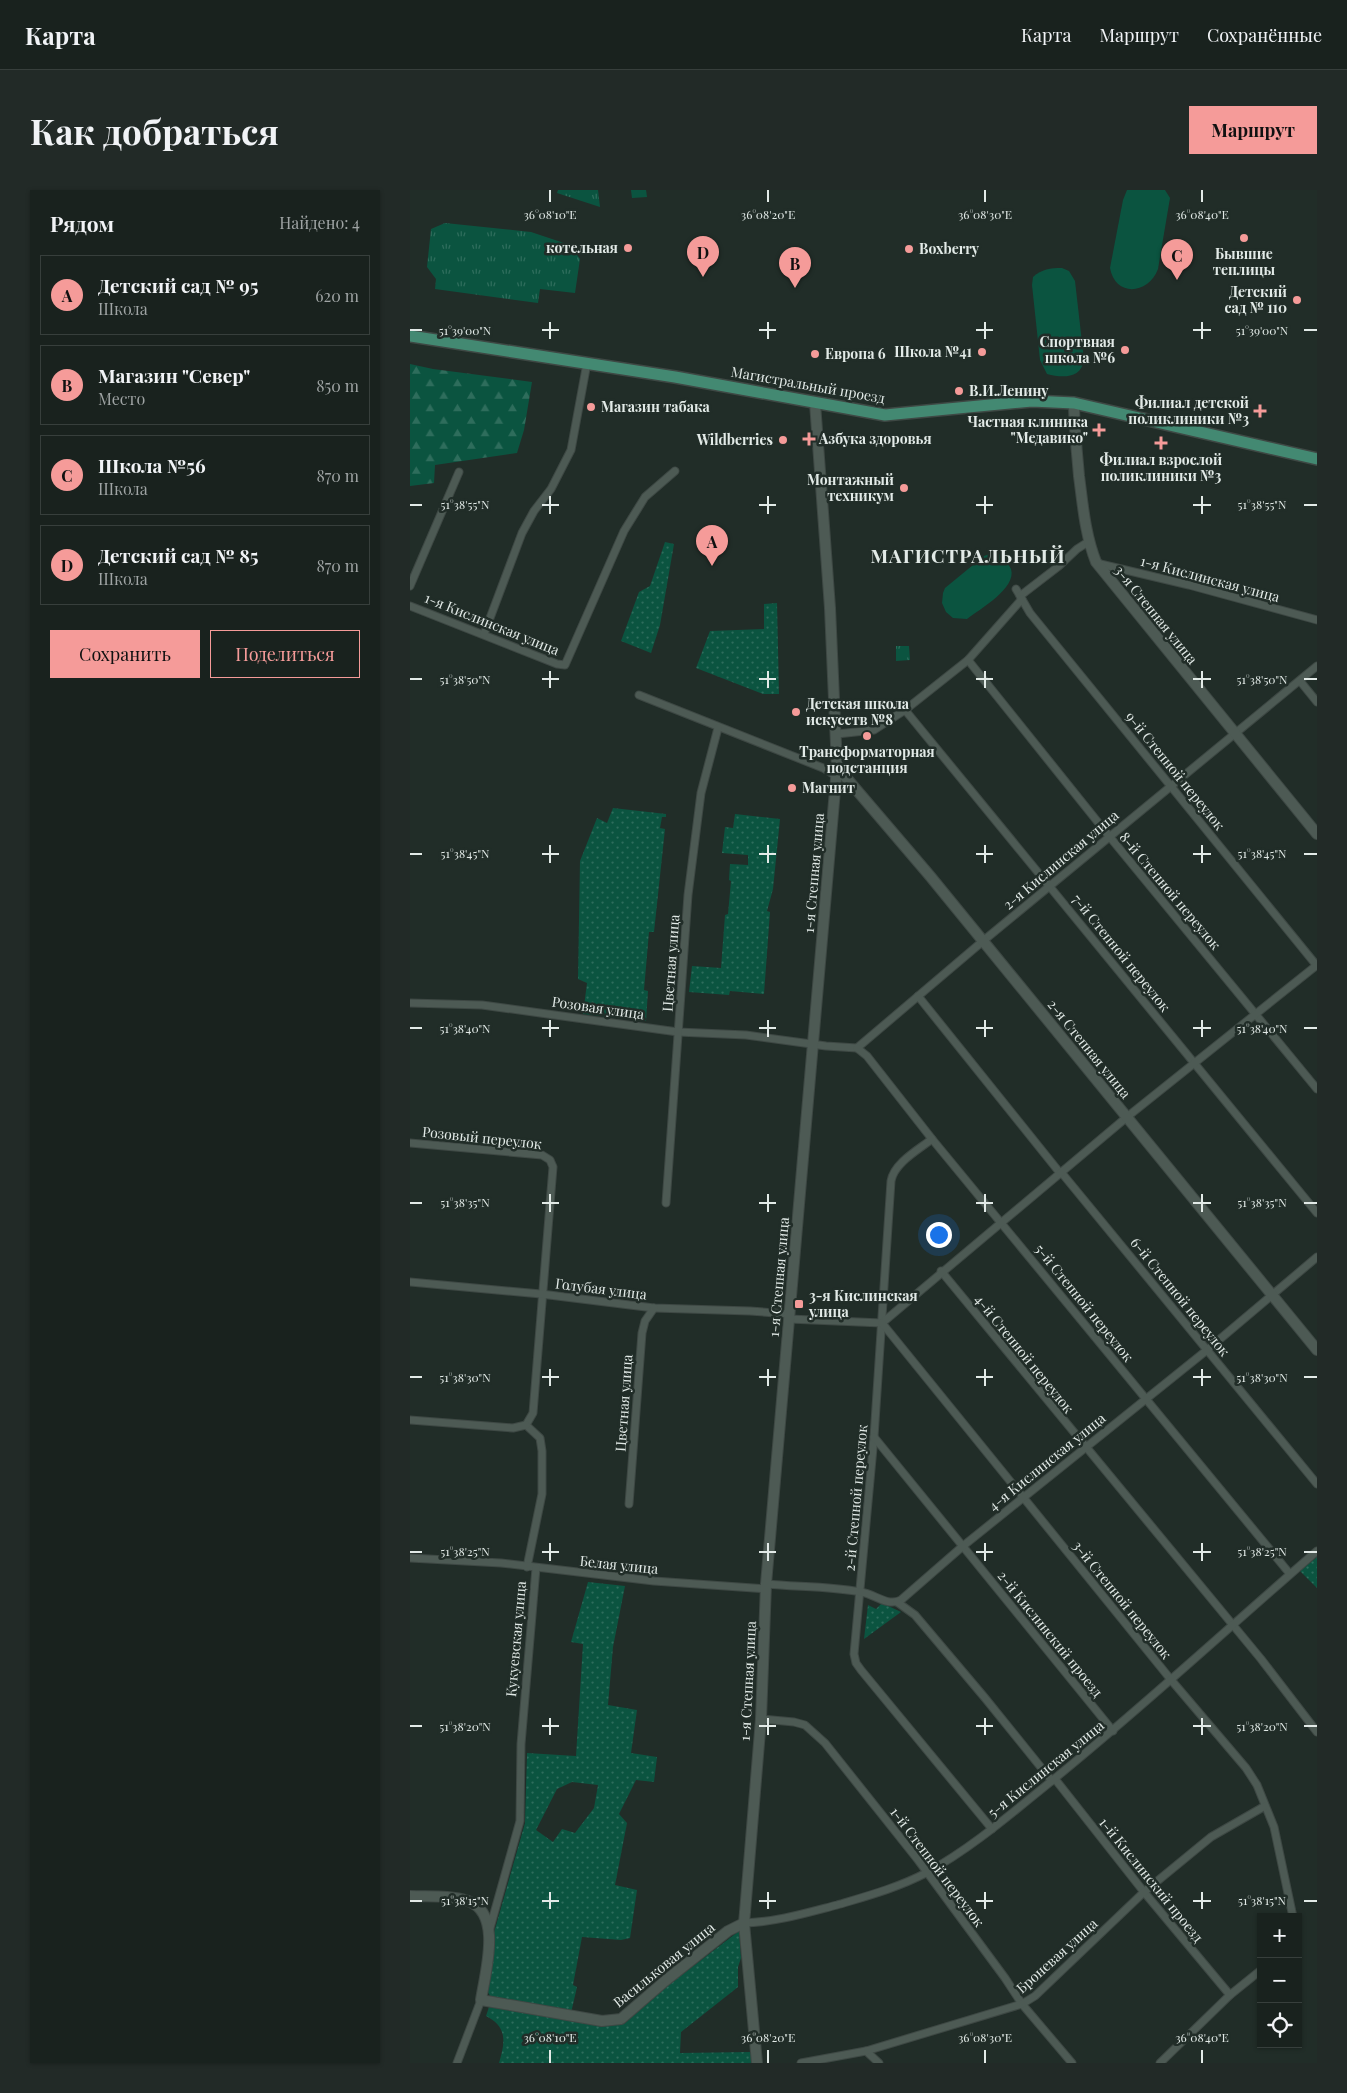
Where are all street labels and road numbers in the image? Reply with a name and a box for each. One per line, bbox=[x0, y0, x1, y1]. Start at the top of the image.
street label: Магистральный проезд bbox=[730, 362, 887, 408]
street label: 1-я Кислинская улица bbox=[1138, 551, 1282, 606]
street label: 3-я Степная улица bbox=[1111, 561, 1202, 668]
street label: 1-я Кислинская улица bbox=[422, 588, 562, 659]
street label: 9-й Степной переулок bbox=[1122, 707, 1229, 834]
street label: 2-я Кислинская улица bbox=[999, 806, 1122, 914]
street label: 1-я Степная улица bbox=[799, 812, 828, 934]
street label: 8-й Степной переулок bbox=[1116, 828, 1225, 953]
street label: 7-й Степной переулок bbox=[1068, 890, 1175, 1015]
street label: Цветная улица bbox=[658, 914, 683, 1012]
street label: Розовая улица bbox=[551, 992, 646, 1023]
street label: 2-я Степная улица bbox=[1044, 995, 1135, 1102]
street label: Розовый переулок bbox=[421, 1122, 543, 1153]
street label: 1-я Степная улица bbox=[764, 1216, 793, 1338]
street label: 6-й Степной переулок bbox=[1126, 1233, 1234, 1360]
street label: 5-й Степной переулок bbox=[1031, 1240, 1138, 1366]
street label: Голубая улица bbox=[554, 1273, 648, 1304]
street label: 4-й Степной переулок bbox=[971, 1290, 1078, 1417]
street label: Цветная улица bbox=[611, 1354, 636, 1452]
street label: 4-я Кислинская улица bbox=[984, 1408, 1109, 1515]
street label: 2-й Степной переулок bbox=[840, 1424, 871, 1572]
street label: 3-й Степной переулок bbox=[1069, 1537, 1176, 1663]
street label: Белая улица bbox=[579, 1551, 659, 1578]
street label: 2-й Кислинский проезд bbox=[994, 1567, 1108, 1701]
street label: Кукуевская улица bbox=[501, 1580, 530, 1698]
street label: 1-я Степная улица bbox=[735, 1620, 760, 1742]
street label: 5-я Кислинская улица bbox=[984, 1716, 1108, 1821]
street label: 1-й Степной переулок bbox=[886, 1803, 989, 1931]
street label: 1-й Кислинский проезд bbox=[1095, 1813, 1208, 1947]
street label: Броневая улица bbox=[1012, 1914, 1101, 1997]
street label: Васильковая улица bbox=[609, 1918, 718, 2011]

